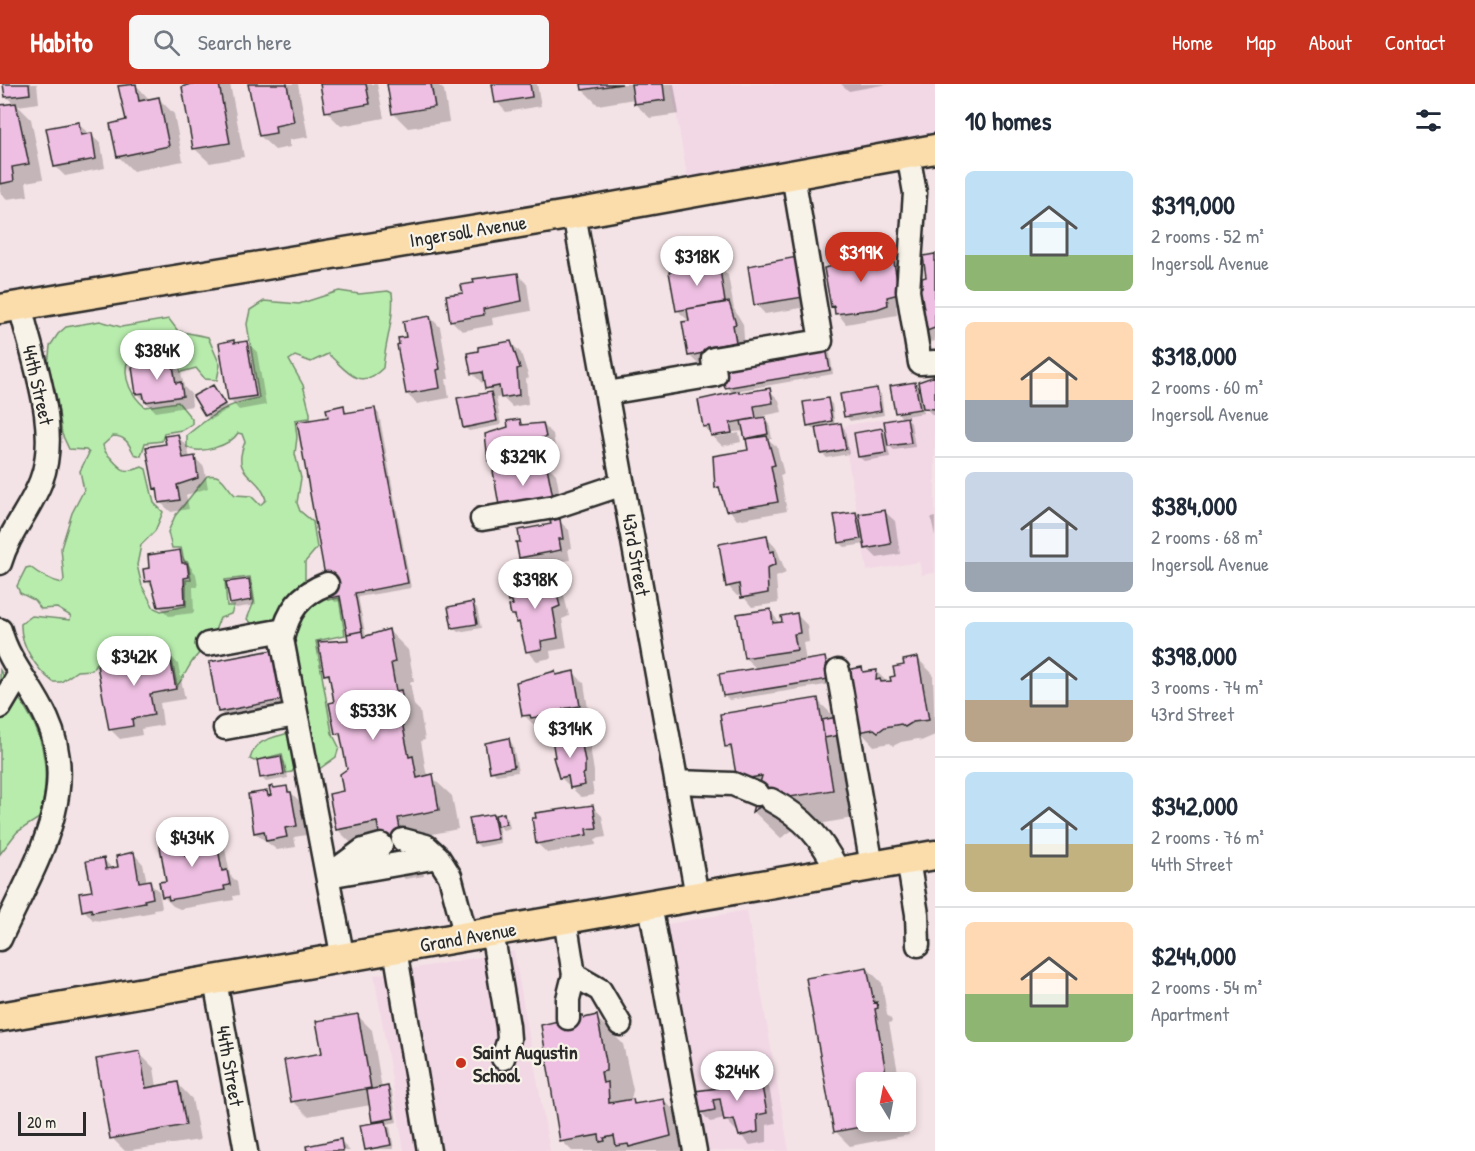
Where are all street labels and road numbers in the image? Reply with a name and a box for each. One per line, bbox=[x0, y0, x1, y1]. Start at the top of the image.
street label: Ingersoll Avenue bbox=[408, 208, 528, 253]
street label: 44th Street bbox=[16, 342, 61, 429]
street label: 43rd Street bbox=[616, 512, 657, 599]
street label: Grand Avenue bbox=[418, 915, 518, 958]
street label: 44th Street bbox=[210, 1023, 251, 1109]

